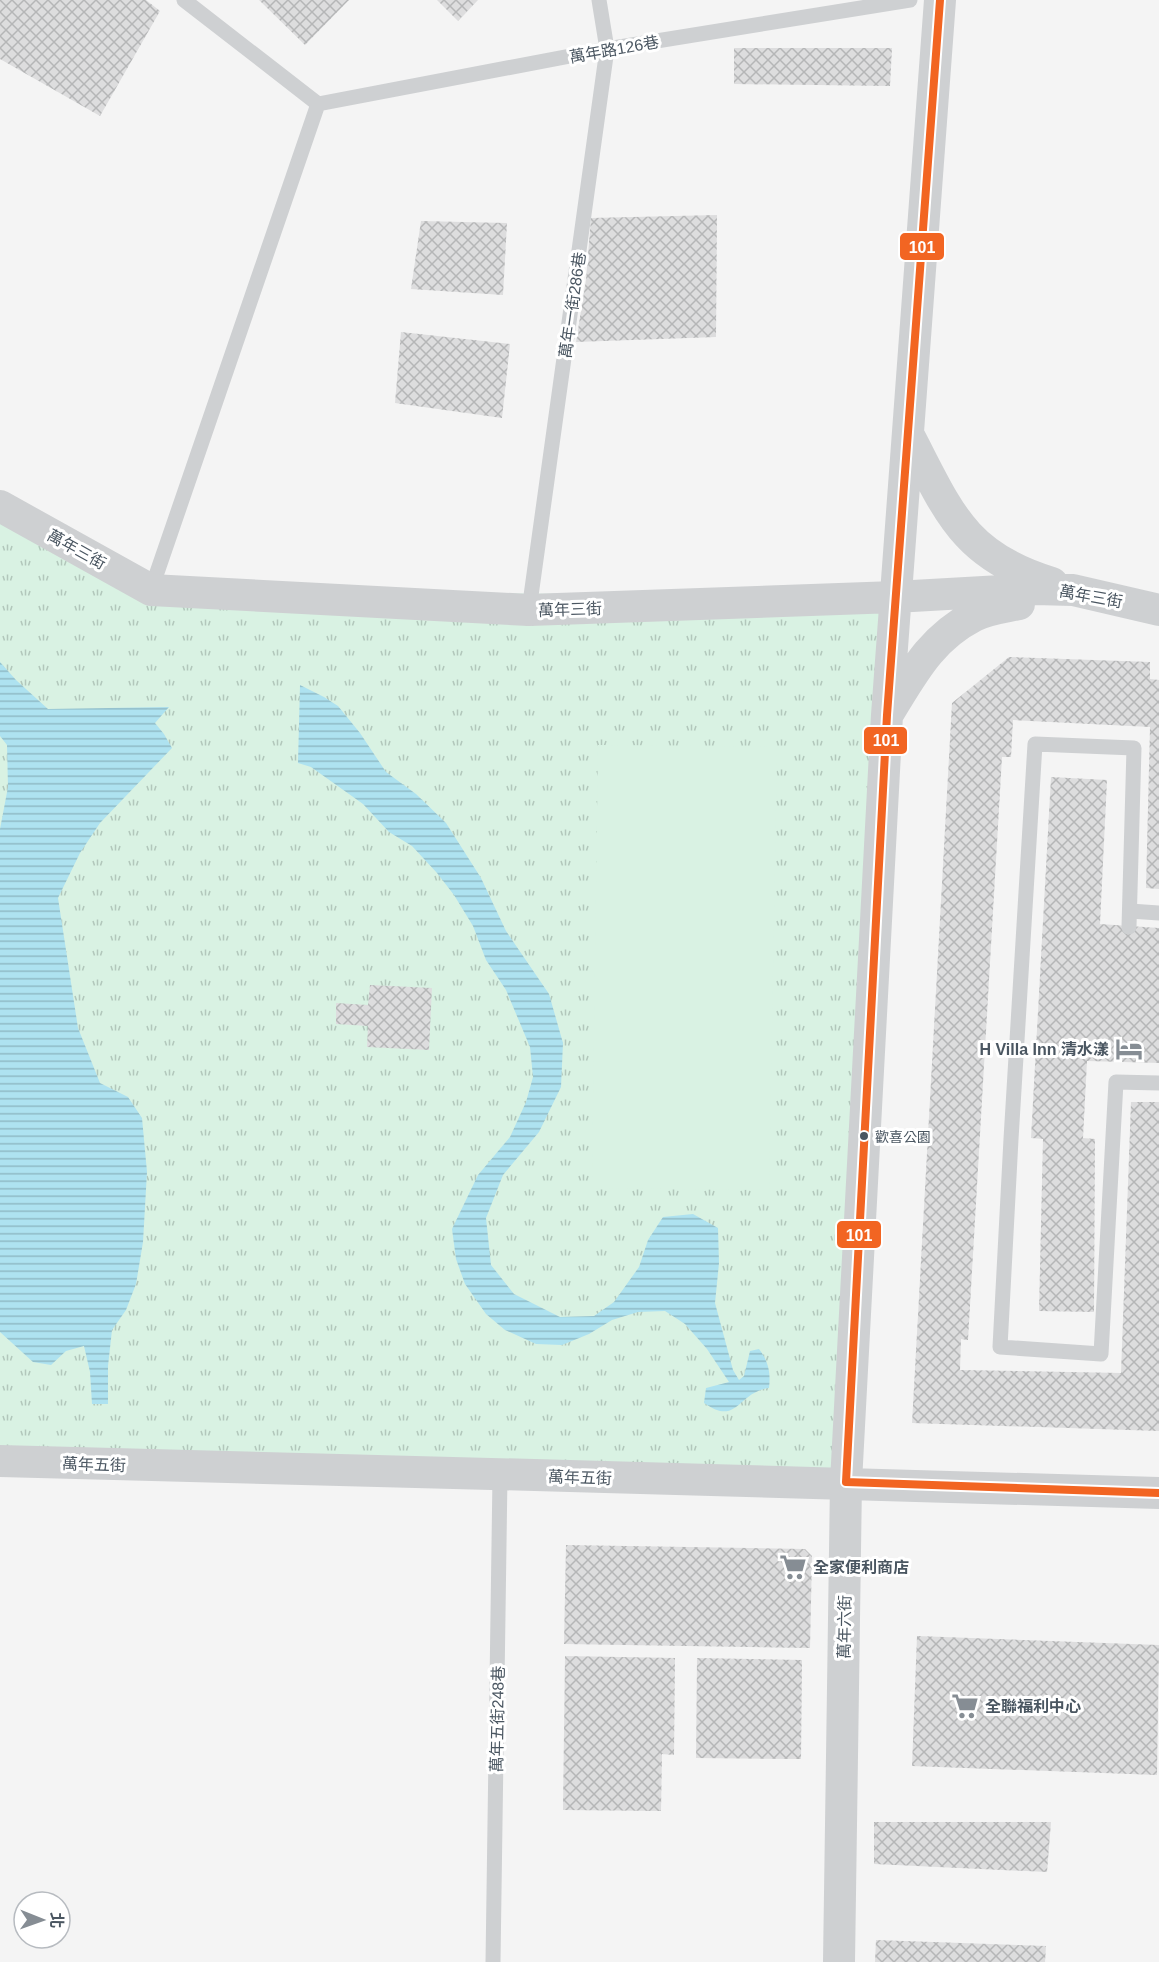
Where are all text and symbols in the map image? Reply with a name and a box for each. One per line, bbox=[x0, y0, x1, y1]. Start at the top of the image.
street label: 萬年路126巷 bbox=[568, 33, 660, 66]
line badge: 101 bbox=[899, 232, 945, 261]
text: 101 bbox=[909, 239, 935, 256]
street label: 萬年一街286巷 bbox=[557, 251, 588, 359]
street label: 萬年三街 bbox=[45, 526, 109, 572]
street label: 萬年三街 bbox=[1058, 583, 1124, 610]
street label: 萬年三街 bbox=[538, 600, 602, 619]
line badge: 101 bbox=[863, 726, 908, 755]
text: 101 bbox=[873, 732, 899, 749]
hotel icon: H Villa Inn 清水漾 bbox=[1114, 1034, 1144, 1064]
place label: H Villa Inn 清水漾 bbox=[979, 1041, 1109, 1058]
place label: 歡喜公園 bbox=[875, 1129, 931, 1145]
marker: 歡喜公園 bbox=[858, 1130, 870, 1142]
line badge: 101 bbox=[836, 1220, 882, 1249]
text: 101 bbox=[846, 1227, 872, 1244]
street label: 萬年五街 bbox=[62, 1455, 126, 1474]
street label: 萬年五街 bbox=[548, 1468, 612, 1487]
supermarket icon: 全家便利商店 bbox=[778, 1552, 808, 1582]
place label: 全家便利商店 bbox=[813, 1559, 909, 1576]
street label: 萬年六街 bbox=[835, 1595, 854, 1659]
street label: 萬年五街248巷 bbox=[488, 1666, 507, 1773]
supermarket icon: 全聯福利中心 bbox=[950, 1691, 980, 1721]
place label: 全聯福利中心 bbox=[985, 1698, 1081, 1715]
north arrow bbox=[12, 1890, 72, 1950]
text: 北 bbox=[48, 1912, 65, 1928]

